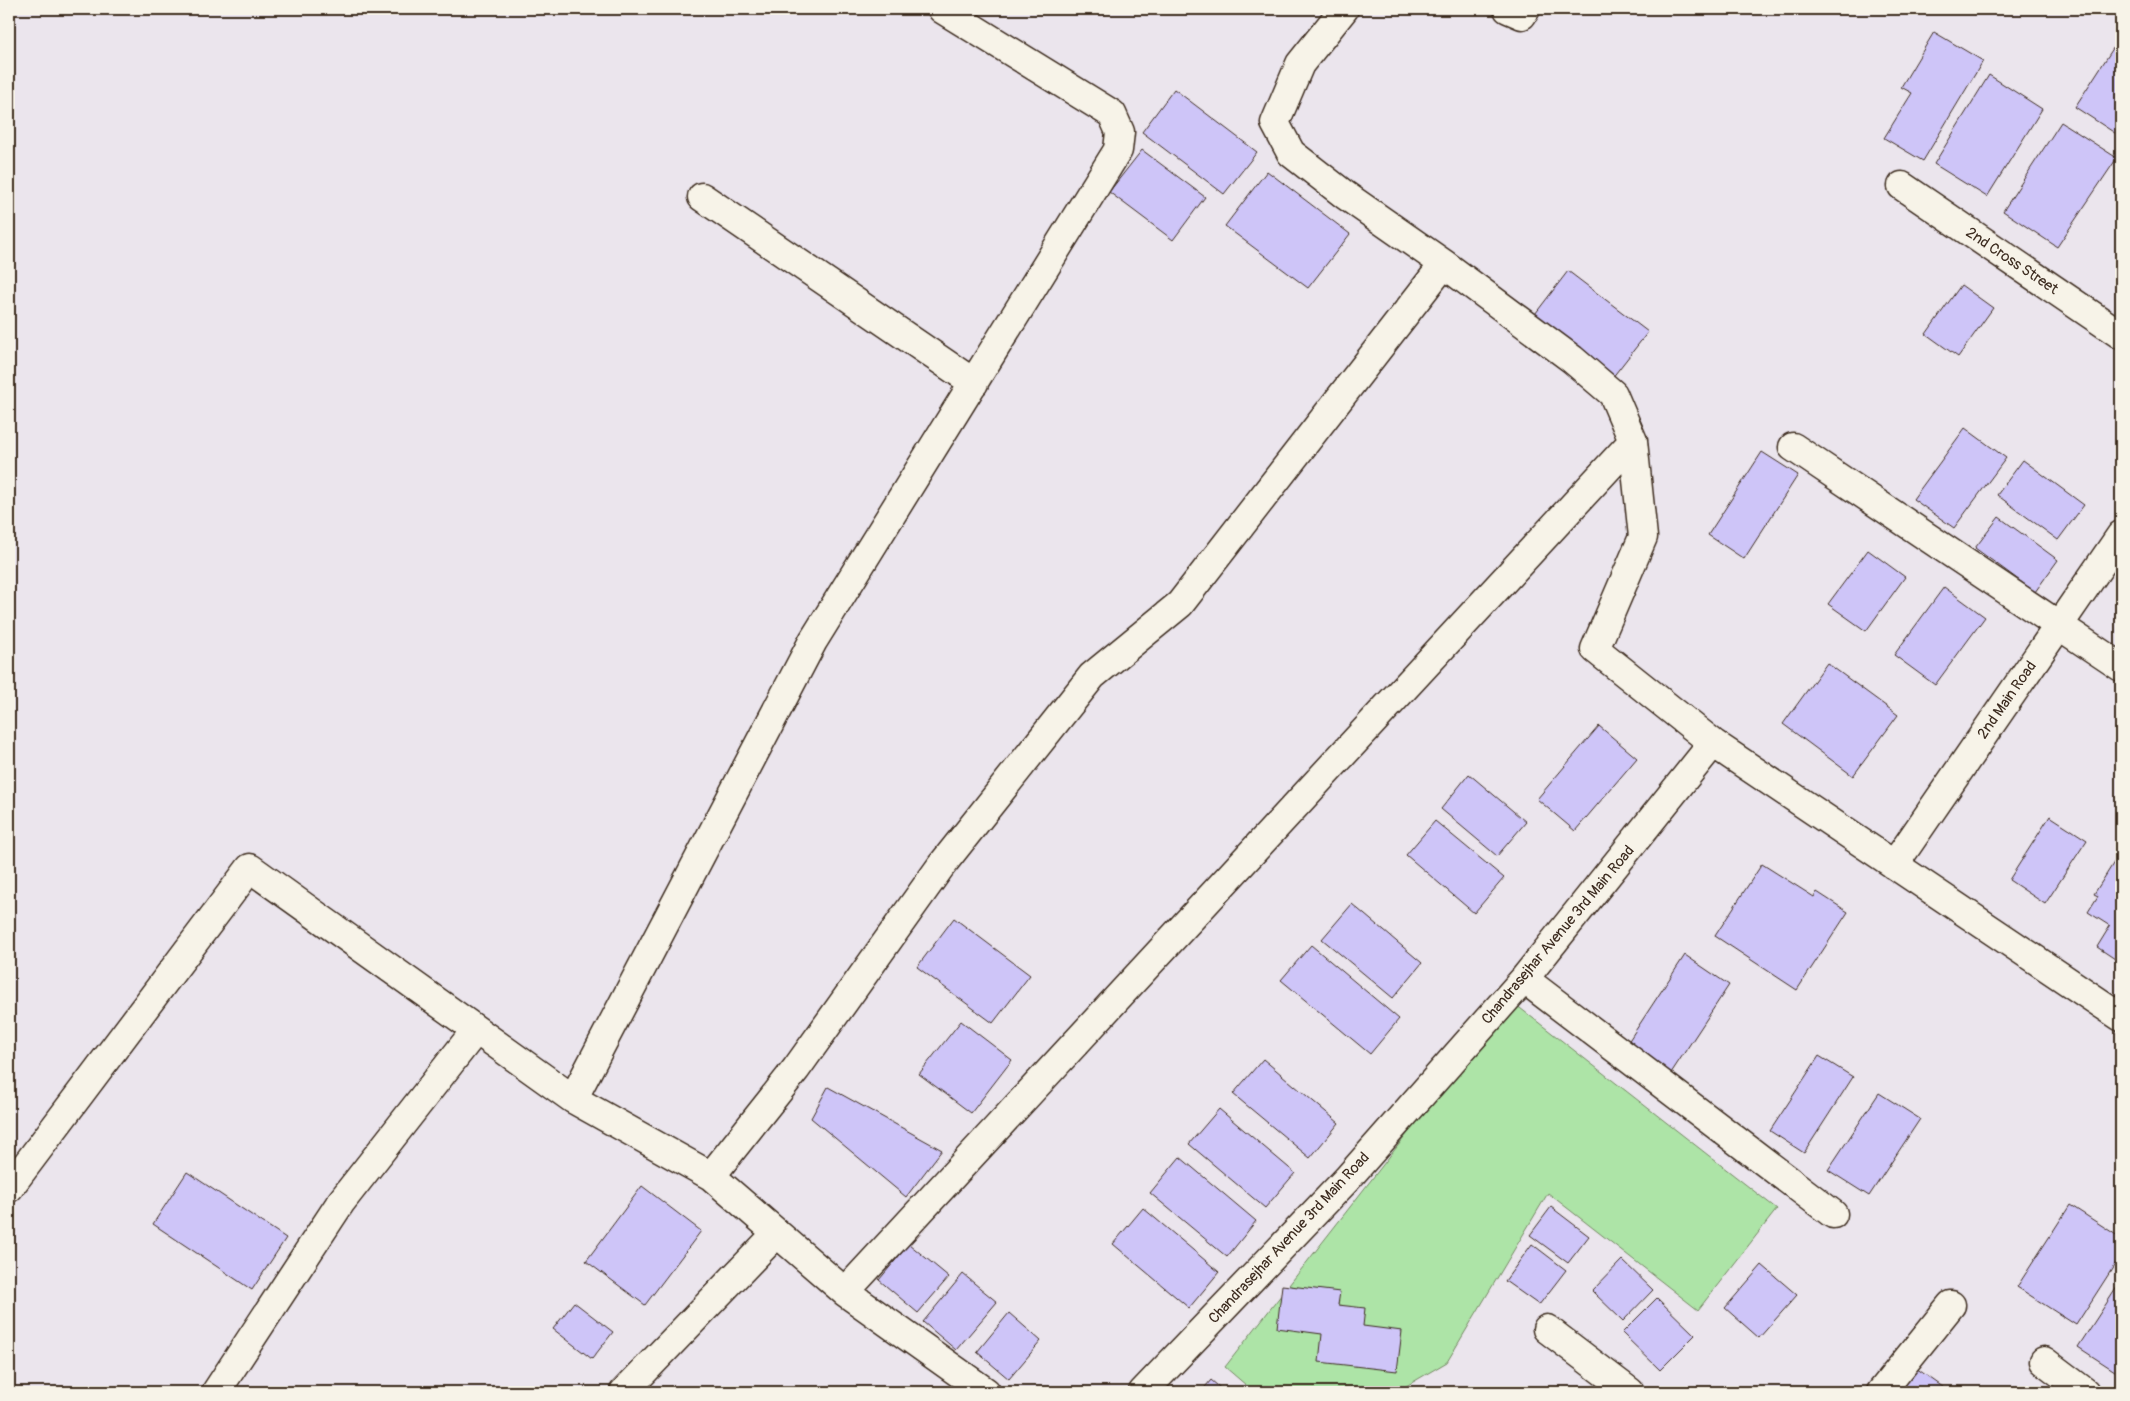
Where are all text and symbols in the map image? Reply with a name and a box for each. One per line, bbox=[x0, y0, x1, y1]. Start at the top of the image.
street label: 2nd Cross Street bbox=[1962, 223, 2063, 299]
street label: 2nd Main Road bbox=[1973, 657, 2041, 743]
street label: Chandrasejhar Avenue 3rd Main Road bbox=[1478, 842, 1638, 1028]
street label: Chandrasejhar Avenue 3rd Main Road bbox=[1204, 1148, 1374, 1328]

